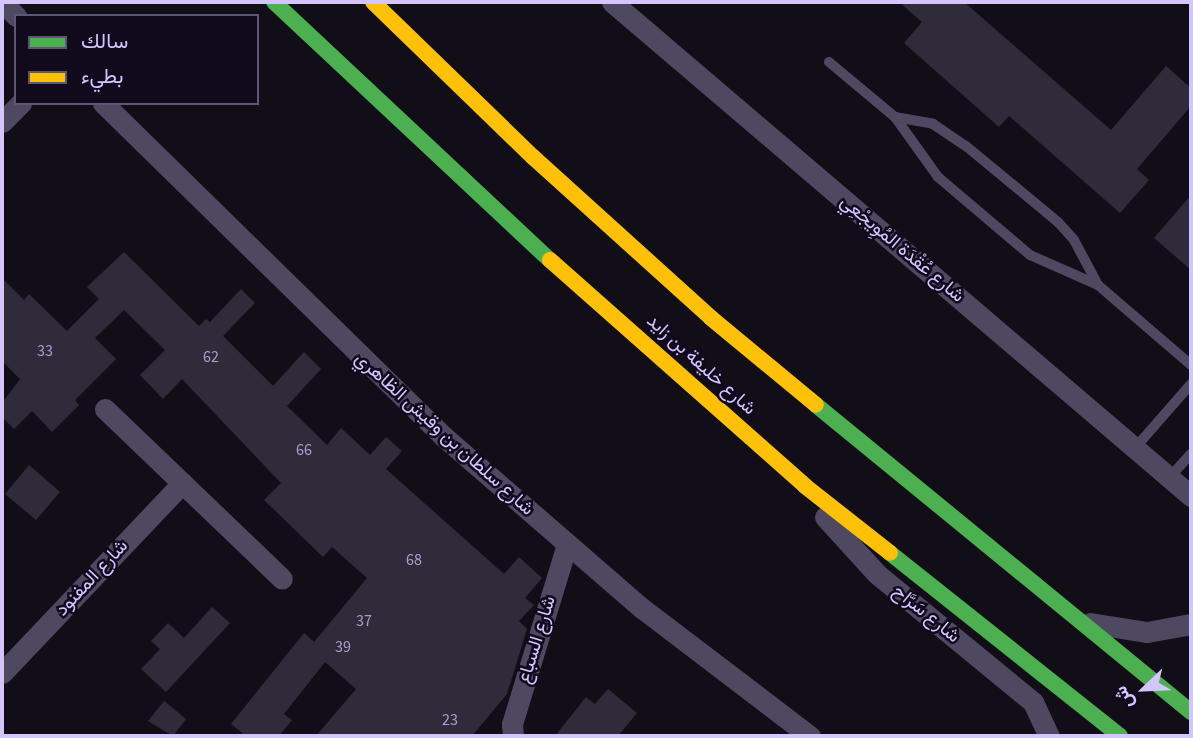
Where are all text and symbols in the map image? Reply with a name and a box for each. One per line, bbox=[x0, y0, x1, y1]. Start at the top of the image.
legend bbox=[14, 14, 259, 105]
text: سالك bbox=[81, 26, 128, 56]
text: بطيء bbox=[81, 61, 124, 91]
street label: شارع عُقْدَة المُوِيجْعِي bbox=[835, 190, 969, 308]
street label: شارع خليفة بن زايد bbox=[642, 310, 760, 420]
house number: 33 bbox=[37, 341, 53, 361]
house number: 62 bbox=[203, 347, 219, 367]
street label: شارع سلطان بن وقيش الظاهري bbox=[350, 347, 538, 521]
house number: 66 bbox=[296, 440, 312, 460]
street label: شارع المفنود bbox=[51, 535, 133, 621]
house number: 68 bbox=[406, 550, 422, 570]
street label: شارع سَرَّاح bbox=[888, 580, 964, 648]
street label: شارع السباع bbox=[513, 593, 561, 687]
house number: 37 bbox=[356, 611, 372, 631]
house number: 39 bbox=[335, 637, 351, 657]
north arrow bbox=[1109, 654, 1179, 724]
text: ش bbox=[1107, 682, 1141, 713]
house number: 23 bbox=[442, 710, 458, 730]

